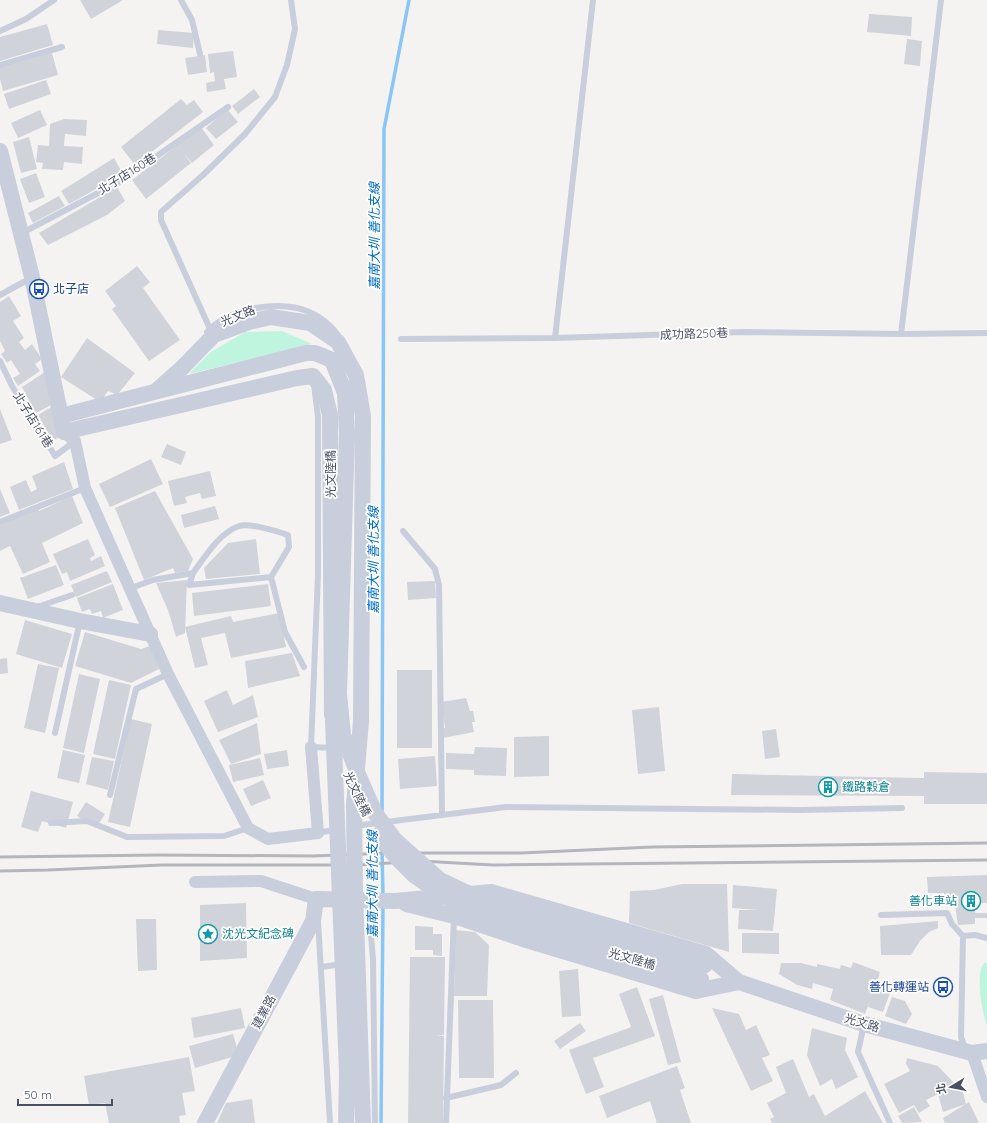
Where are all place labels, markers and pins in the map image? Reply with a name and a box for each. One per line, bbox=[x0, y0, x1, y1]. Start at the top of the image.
bus stop icon: 北子店 bbox=[28, 278, 50, 300]
place label: 北子店 bbox=[53, 281, 89, 296]
building icon: 鐵路穀倉 bbox=[817, 776, 839, 798]
place label: 鐵路穀倉 bbox=[842, 779, 890, 794]
building icon: 善化車站 bbox=[960, 890, 982, 912]
place label: 善化車站 bbox=[909, 893, 957, 908]
place icon: 沈光文紀念碑 bbox=[197, 923, 219, 945]
place label: 沈光文紀念碑 bbox=[222, 926, 294, 941]
bus stop icon: 善化轉運站 bbox=[932, 976, 954, 998]
place label: 善化轉運站 bbox=[869, 979, 929, 994]

